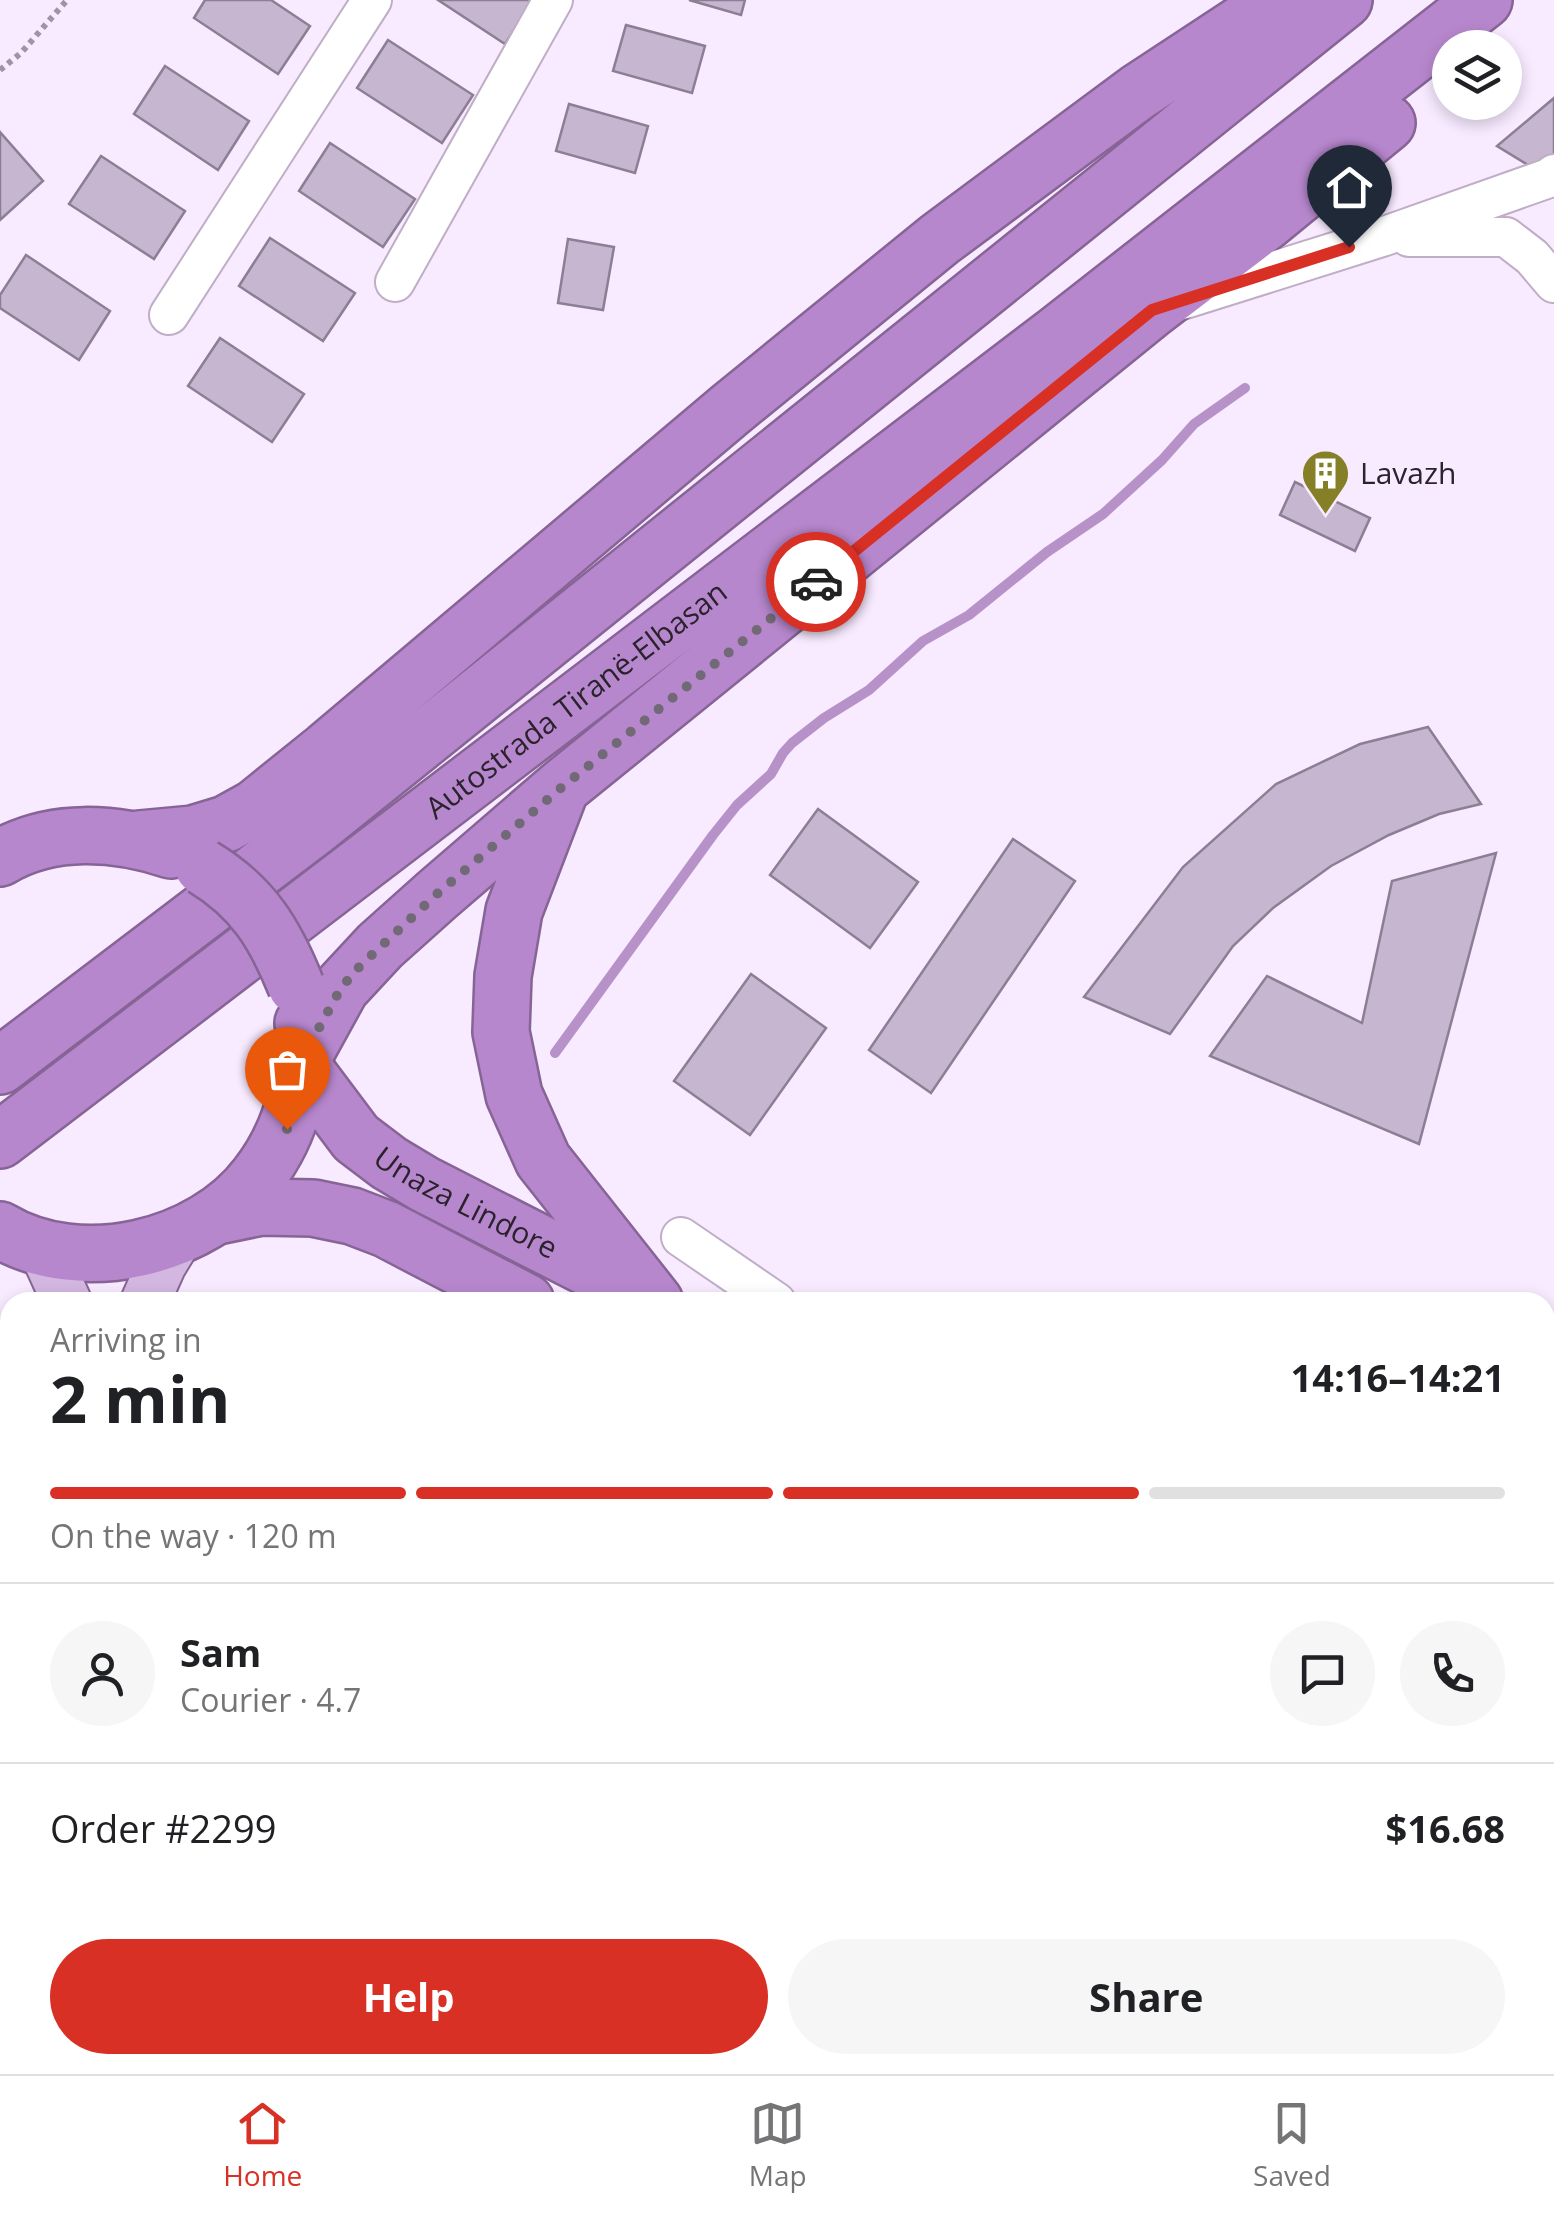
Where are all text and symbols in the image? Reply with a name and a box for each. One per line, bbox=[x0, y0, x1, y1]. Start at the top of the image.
map controls bbox=[1432, 30, 1522, 120]
button: layers bbox=[1432, 30, 1522, 120]
pin bbox=[1307, 145, 1392, 248]
icon: home bbox=[1322, 160, 1377, 215]
building icon: Lavazh bbox=[1299, 448, 1351, 516]
place label: Lavazh bbox=[1360, 452, 1456, 493]
courier bbox=[766, 532, 866, 632]
icon: car bbox=[789, 555, 844, 610]
street label: Autostrada Tiranë-Elbasan bbox=[416, 571, 735, 828]
pin bbox=[245, 1027, 330, 1130]
icon: bag bbox=[260, 1042, 315, 1097]
street label: Unaza Lindore bbox=[366, 1137, 565, 1268]
text: Arriving in bbox=[50, 1318, 202, 1361]
text: 14:16–14:21 bbox=[1291, 1351, 1505, 1403]
text: 2 min bbox=[50, 1354, 230, 1442]
text: On the way · 120 m bbox=[50, 1514, 337, 1557]
button: person bbox=[50, 1621, 155, 1726]
button: chat bbox=[1270, 1621, 1375, 1726]
button: phone bbox=[1400, 1621, 1505, 1726]
text: Sam bbox=[180, 1626, 261, 1678]
text: Courier · 4.7 bbox=[180, 1678, 361, 1721]
text: Order #2299 bbox=[50, 1802, 277, 1854]
text: $16.68 bbox=[1386, 1802, 1505, 1854]
button: Help bbox=[50, 1939, 768, 2054]
button: Share bbox=[788, 1939, 1505, 2054]
tab: Home bbox=[223, 2096, 302, 2194]
tab: Map bbox=[749, 2096, 807, 2194]
tab: Saved bbox=[1253, 2096, 1331, 2194]

